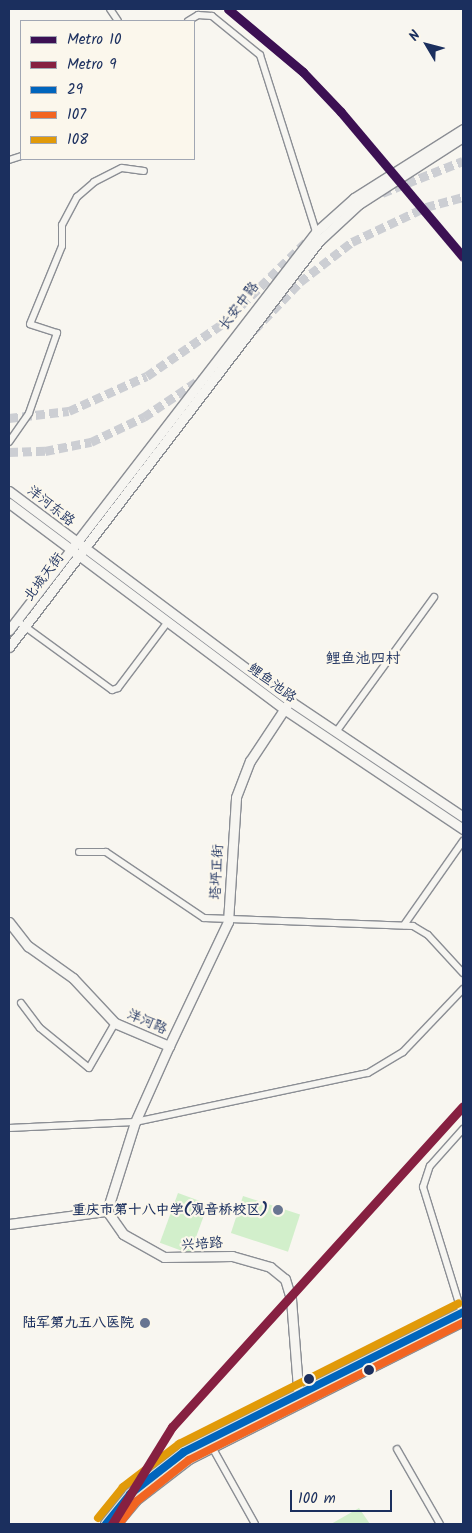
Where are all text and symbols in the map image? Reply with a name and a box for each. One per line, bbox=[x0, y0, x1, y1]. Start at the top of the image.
legend bbox=[20, 20, 195, 160]
north arrow bbox=[402, 20, 452, 70]
text: N bbox=[404, 26, 426, 46]
text: Metro 10 bbox=[67, 28, 121, 52]
text: Metro 9 bbox=[67, 53, 117, 77]
text: 29 bbox=[67, 78, 83, 102]
text: 107 bbox=[67, 103, 86, 127]
text: 108 bbox=[67, 128, 88, 152]
street label: 长安中路 bbox=[215, 279, 263, 333]
street label: 洋河东路 bbox=[24, 482, 78, 530]
street label: 北城天街 bbox=[20, 550, 68, 604]
district label: 鲤鱼池四村 bbox=[326, 651, 400, 669]
street label: 鲤鱼池路 bbox=[244, 660, 300, 706]
street label: 塔坪正街 bbox=[207, 844, 227, 900]
street label: 洋河路 bbox=[124, 1006, 170, 1038]
place label: 重庆市第十八中学(观音桥校区) bbox=[72, 1202, 268, 1218]
marker: 重庆市第十八中学(观音桥校区) bbox=[272, 1204, 284, 1216]
street label: 兴培路 bbox=[180, 1234, 224, 1254]
place label: 陆军第九五八医院 bbox=[22, 1315, 134, 1331]
marker: 陆军第九五八医院 bbox=[138, 1316, 152, 1330]
unlabelled marker bbox=[364, 1365, 374, 1375]
unlabelled marker bbox=[304, 1374, 314, 1384]
scale bar bbox=[292, 1480, 394, 1512]
text: 100 m bbox=[298, 1487, 336, 1511]

